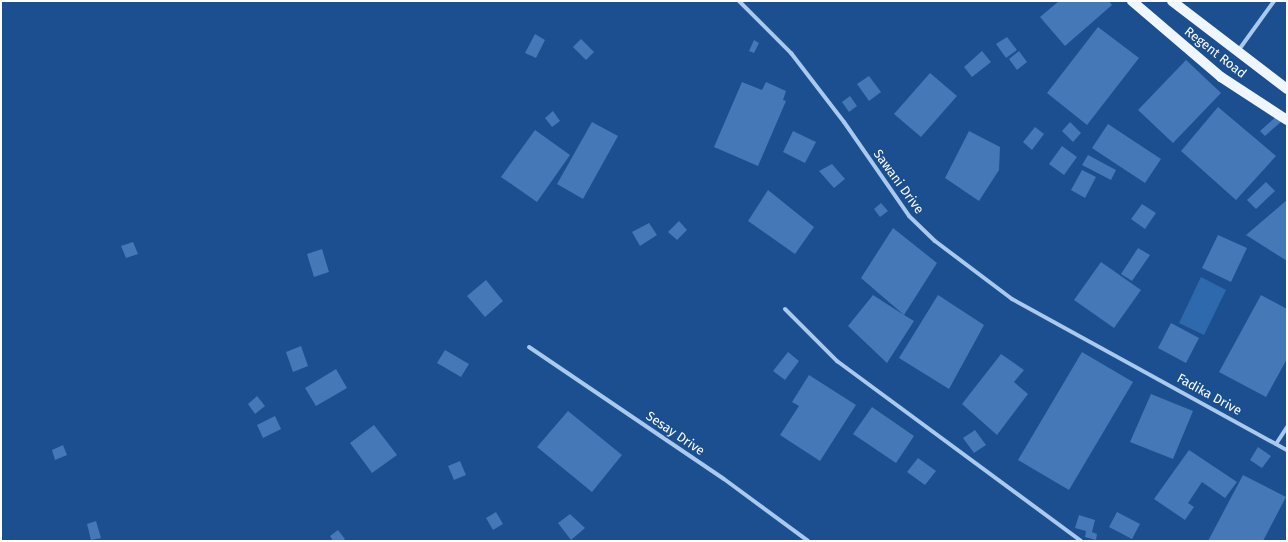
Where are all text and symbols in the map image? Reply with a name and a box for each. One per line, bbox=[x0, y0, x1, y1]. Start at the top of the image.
street label: Regent Road bbox=[1181, 24, 1249, 82]
street label: Sawani Drive bbox=[869, 147, 927, 217]
street label: Fadika Drive bbox=[1174, 371, 1244, 419]
street label: Sesay Drive bbox=[643, 409, 707, 459]

